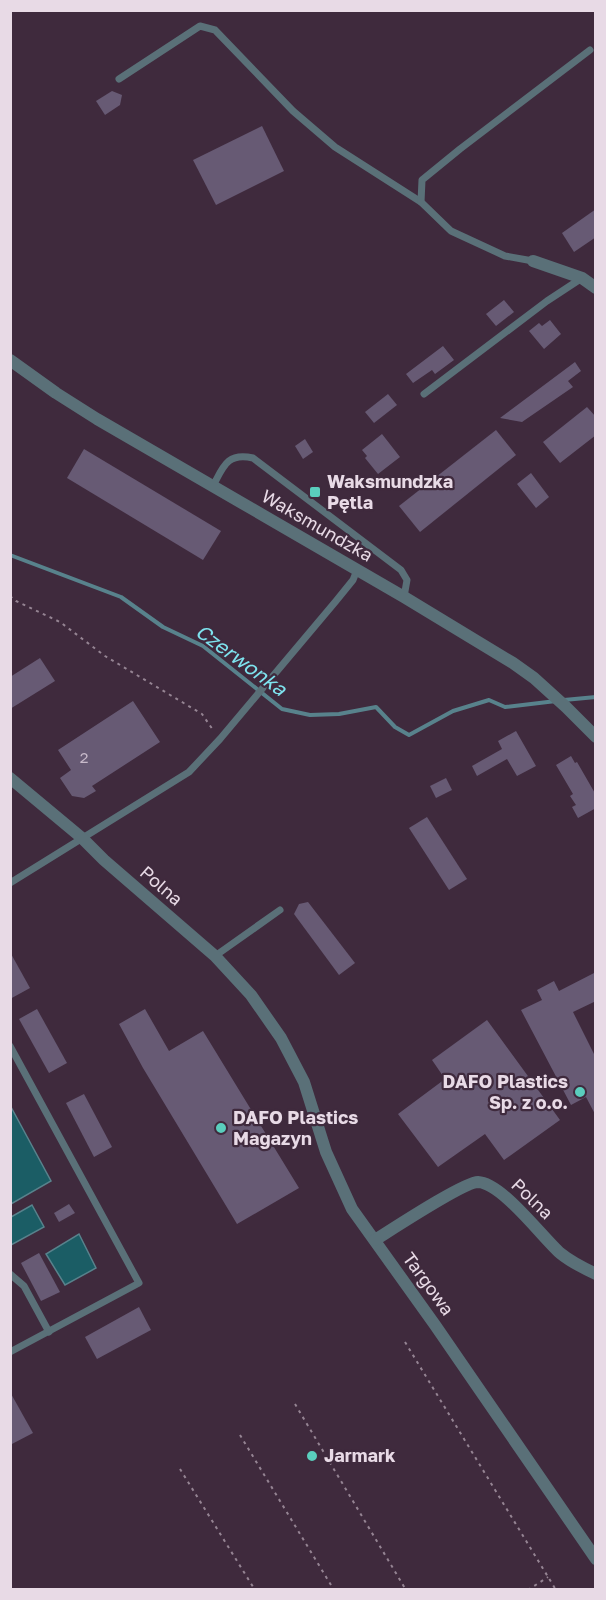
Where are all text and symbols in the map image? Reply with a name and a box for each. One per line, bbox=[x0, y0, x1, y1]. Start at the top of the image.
place label: Waksmundzka Pętla bbox=[327, 470, 453, 513]
street label: Waksmundzka bbox=[258, 484, 377, 566]
marker: Waksmundzka Pętla bbox=[308, 485, 322, 499]
water label: Czerwonka bbox=[192, 618, 292, 700]
house number: 2 bbox=[80, 748, 88, 766]
street label: Polna bbox=[136, 861, 188, 910]
place label: DAFO Plastics Sp. z o.o. bbox=[443, 1070, 568, 1113]
marker: DAFO Plastics Sp. z o.o. bbox=[573, 1085, 587, 1099]
place label: DAFO Plastics Magazyn bbox=[233, 1106, 358, 1149]
marker: DAFO Plastics Magazyn bbox=[214, 1121, 228, 1135]
street label: Polna bbox=[507, 1173, 558, 1223]
street label: Targowa bbox=[399, 1248, 459, 1319]
place label: Jarmark bbox=[324, 1444, 396, 1466]
marker: Jarmark bbox=[305, 1449, 319, 1463]

